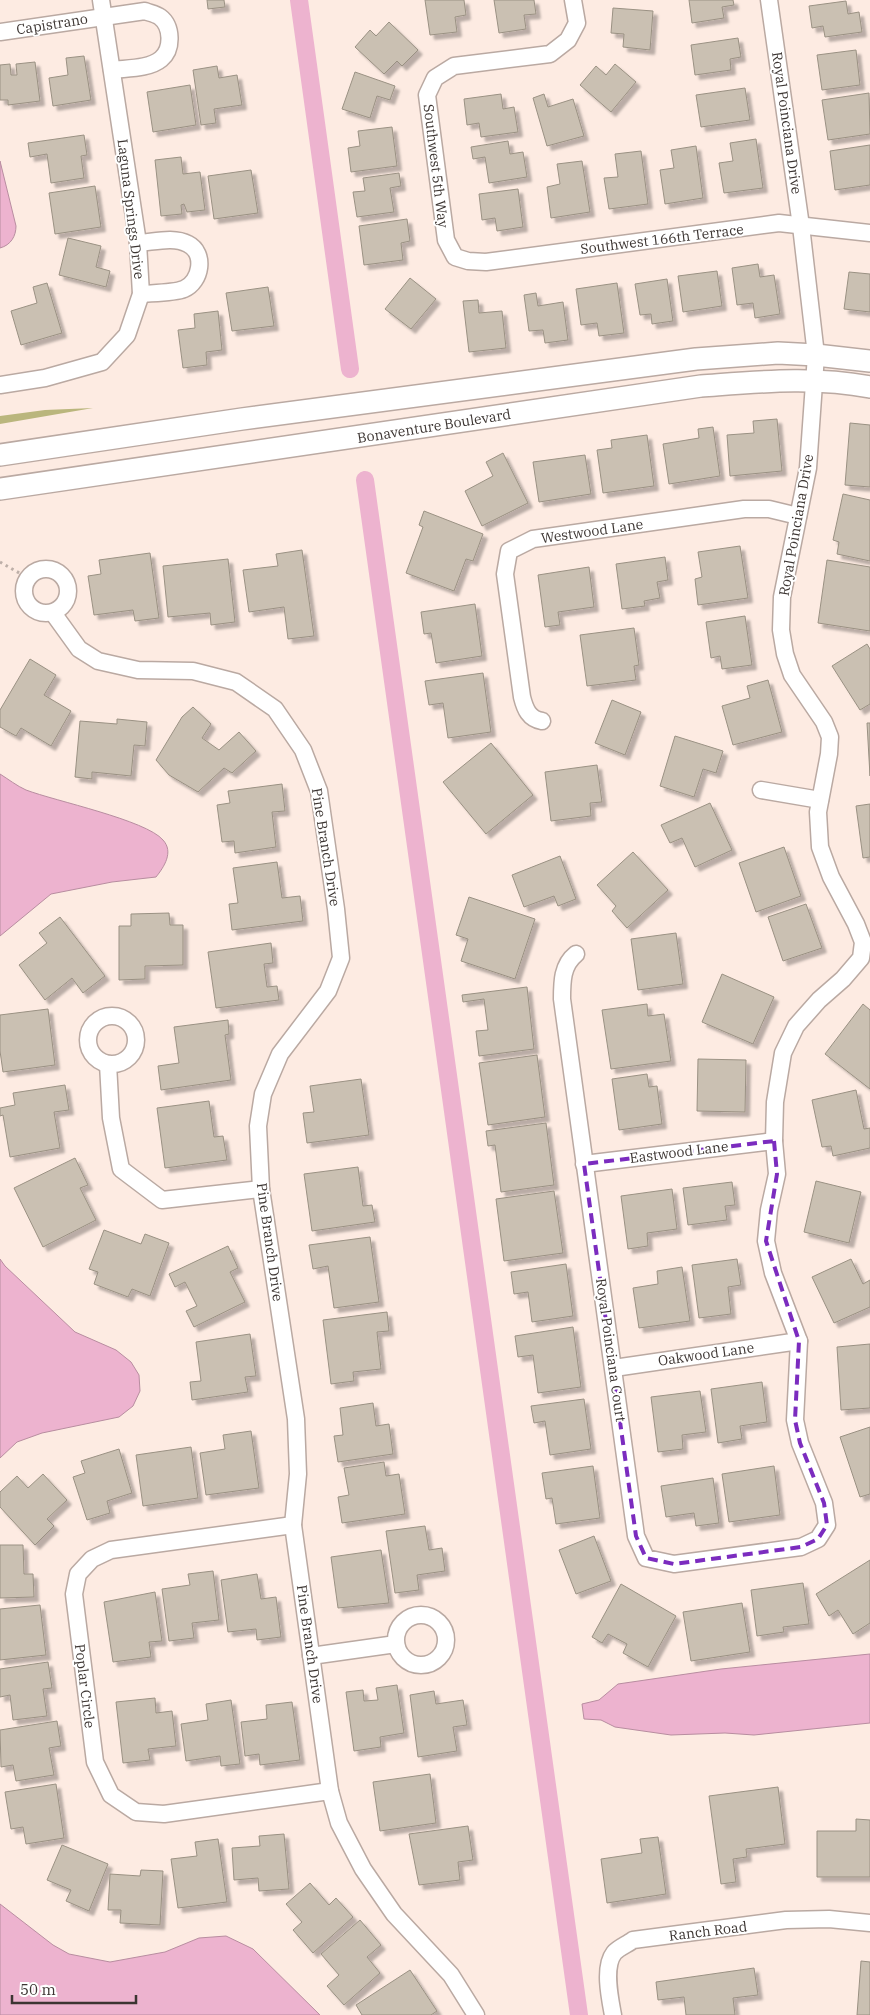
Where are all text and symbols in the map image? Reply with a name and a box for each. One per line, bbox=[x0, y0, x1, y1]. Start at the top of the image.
street label: Capistrano bbox=[15, 9, 89, 39]
street label: Royal Poinciana Drive bbox=[768, 51, 806, 195]
street label: Southwest 5th Way bbox=[419, 103, 453, 229]
street label: Laguna Springs Drive bbox=[113, 138, 149, 280]
street label: Southwest 166th Terrace bbox=[579, 220, 745, 258]
street label: Bonaventure Boulevard bbox=[356, 405, 513, 447]
street label: Royal Poinciana Drive bbox=[775, 453, 817, 597]
street label: Westwood Lane bbox=[540, 515, 644, 547]
street label: Pine Branch Drive bbox=[308, 787, 344, 907]
street label: Eastwood Lane bbox=[629, 1137, 729, 1167]
street label: Pine Branch Drive bbox=[253, 1182, 287, 1302]
street label: Royal Poinciana Court bbox=[592, 1277, 630, 1423]
street label: Oakwood Lane bbox=[657, 1338, 755, 1370]
street label: Pine Branch Drive bbox=[293, 1584, 327, 1704]
street label: Poplar Circle bbox=[71, 1643, 99, 1729]
street label: Ranch Road bbox=[668, 1917, 749, 1945]
scale bar bbox=[12, 1972, 136, 2004]
text: 50 m bbox=[20, 1980, 56, 1999]

